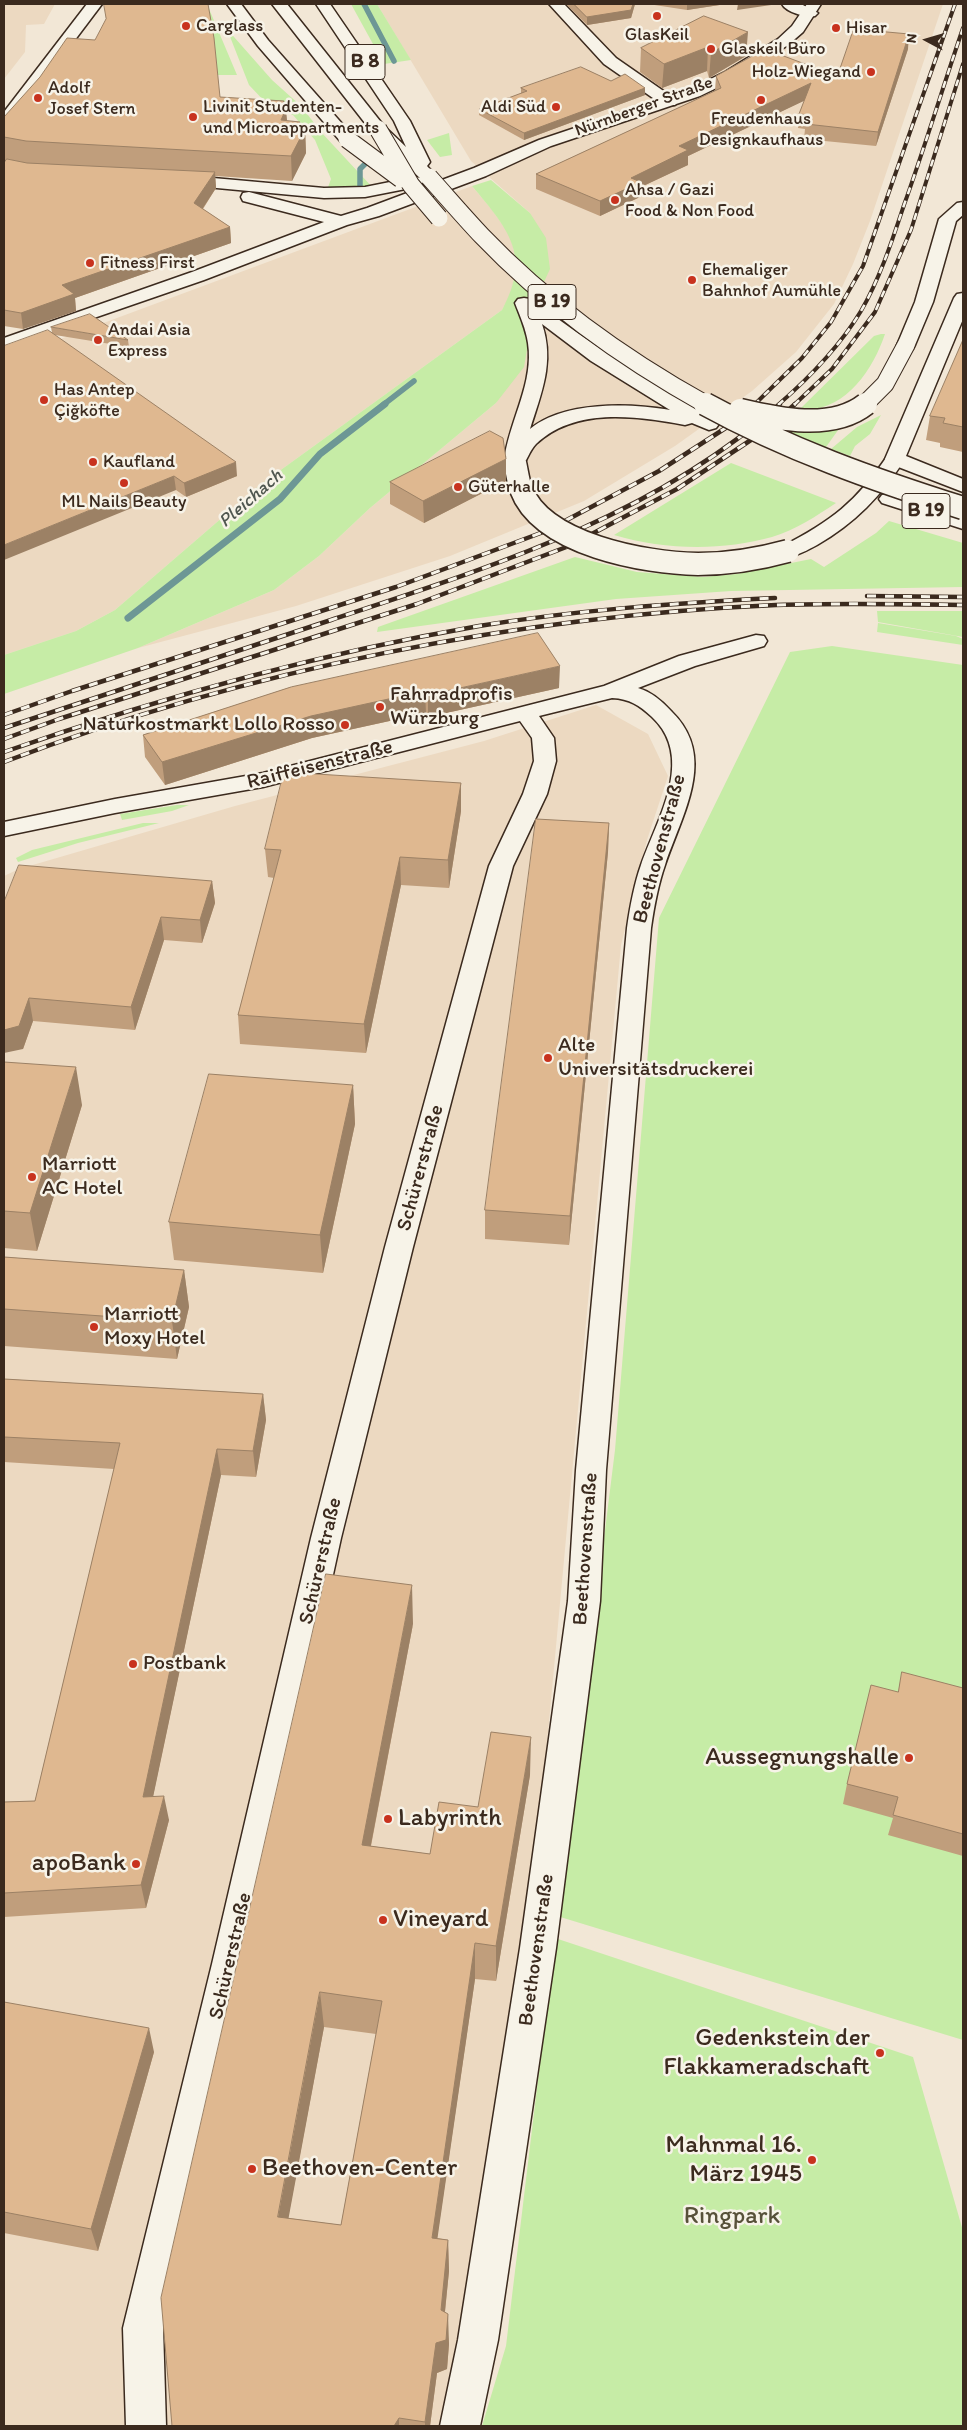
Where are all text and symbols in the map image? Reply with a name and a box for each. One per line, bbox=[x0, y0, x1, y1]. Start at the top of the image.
marker: GlasKeil bbox=[651, 10, 663, 22]
place label: Carglass bbox=[196, 15, 263, 37]
north arrow bbox=[902, 15, 952, 65]
place label: Hisar bbox=[846, 17, 887, 39]
marker: Carglass bbox=[180, 20, 192, 32]
marker: Hisar bbox=[830, 22, 842, 34]
place label: GlasKeil bbox=[625, 24, 689, 46]
text: N bbox=[903, 33, 921, 44]
place label: Glaskeil Büro bbox=[721, 38, 825, 60]
marker: Glaskeil Büro bbox=[705, 43, 717, 55]
road number: B 8 bbox=[345, 44, 385, 80]
place label: Holz-Wiegand bbox=[752, 61, 861, 83]
marker: Holz-Wiegand bbox=[865, 66, 877, 78]
street label: Nürnberger Straße bbox=[572, 72, 716, 142]
place label: Adolf Josef Stern bbox=[48, 77, 136, 120]
marker: Adolf Josef Stern bbox=[32, 92, 44, 104]
marker: Freudenhaus Designkaufhaus bbox=[755, 94, 767, 106]
place label: Livinit Studenten- und Microappartments bbox=[203, 96, 379, 138]
place label: Aldi Süd bbox=[481, 96, 546, 118]
marker: Aldi Süd bbox=[550, 101, 562, 113]
place label: Freudenhaus Designkaufhaus bbox=[699, 108, 823, 150]
marker: Livinit Studenten- und Microappartments bbox=[187, 111, 199, 123]
place label: Ahsa / Gazi Food & Non Food bbox=[625, 179, 754, 222]
marker: Ahsa / Gazi Food & Non Food bbox=[609, 194, 621, 206]
place label: Fitness First bbox=[100, 252, 195, 274]
marker: Fitness First bbox=[84, 257, 96, 269]
place label: Ehemaliger Bahnhof Aumühle bbox=[702, 259, 841, 302]
marker: Ehemaliger Bahnhof Aumühle bbox=[686, 274, 698, 286]
road number: B 19 bbox=[528, 284, 576, 320]
place label: Andai Asia Express bbox=[108, 319, 190, 362]
marker: Andai Asia Express bbox=[92, 334, 104, 346]
place label: Has Antep Çiğköfte bbox=[54, 379, 134, 422]
marker: Has Antep Çiğköfte bbox=[38, 394, 50, 406]
place label: Kaufland bbox=[103, 451, 175, 473]
marker: Kaufland bbox=[87, 456, 99, 468]
water label: Pleichach bbox=[214, 465, 288, 533]
place label: Güterhalle bbox=[468, 476, 550, 498]
marker: ML Nails Beauty bbox=[118, 477, 130, 489]
marker: Güterhalle bbox=[452, 481, 464, 493]
place label: ML Nails Beauty bbox=[62, 491, 186, 513]
road number: B 19 bbox=[902, 494, 950, 528]
place label: Fahrradprofis Würzburg bbox=[390, 682, 513, 732]
marker: Fahrradprofis Würzburg bbox=[374, 701, 386, 713]
place label: Naturkostmarkt Lollo Rosso bbox=[82, 712, 335, 738]
marker: Naturkostmarkt Lollo Rosso bbox=[339, 719, 351, 731]
street label: Raiffeisenstraße bbox=[244, 735, 396, 795]
street label: Beethovenstraße bbox=[628, 772, 692, 926]
place label: Alte Universitätsdruckerei bbox=[558, 1033, 753, 1083]
marker: Alte Universitätsdruckerei bbox=[542, 1052, 554, 1064]
street label: Schürerstraße bbox=[392, 1102, 450, 1234]
place label: Marriott AC Hotel bbox=[42, 1152, 122, 1202]
marker: Marriott AC Hotel bbox=[26, 1171, 38, 1183]
place label: Marriott Moxy Hotel bbox=[104, 1302, 205, 1352]
marker: Marriott Moxy Hotel bbox=[88, 1321, 100, 1333]
street label: Beethovenstraße bbox=[568, 1472, 604, 1626]
street label: Schürerstraße bbox=[294, 1495, 348, 1627]
place label: Postbank bbox=[143, 1651, 226, 1677]
marker: Postbank bbox=[127, 1658, 139, 1670]
place label: Aussegnungshalle bbox=[705, 1743, 899, 1773]
marker: Aussegnungshalle bbox=[903, 1752, 915, 1764]
place label: Labyrinth bbox=[398, 1804, 501, 1834]
marker: Labyrinth bbox=[382, 1813, 394, 1825]
place label: apoBank bbox=[32, 1849, 126, 1879]
marker: apoBank bbox=[130, 1858, 142, 1870]
street label: Beethovenstraße bbox=[514, 1872, 560, 2028]
street label: Schürerstraße bbox=[204, 1890, 258, 2022]
place label: Vineyard bbox=[393, 1905, 489, 1935]
marker: Vineyard bbox=[377, 1914, 389, 1926]
place label: Gedenkstein der Flakkameradschaft bbox=[664, 2024, 870, 2083]
marker: Gedenkstein der Flakkameradschaft bbox=[874, 2047, 886, 2059]
place label: Mahnmal 16. März 1945 bbox=[666, 2131, 802, 2190]
place label: Beethoven-Center bbox=[262, 2154, 457, 2184]
marker: Mahnmal 16. März 1945 bbox=[806, 2154, 818, 2166]
marker: Beethoven-Center bbox=[246, 2163, 258, 2175]
park label: Ringpark bbox=[684, 2202, 780, 2232]

